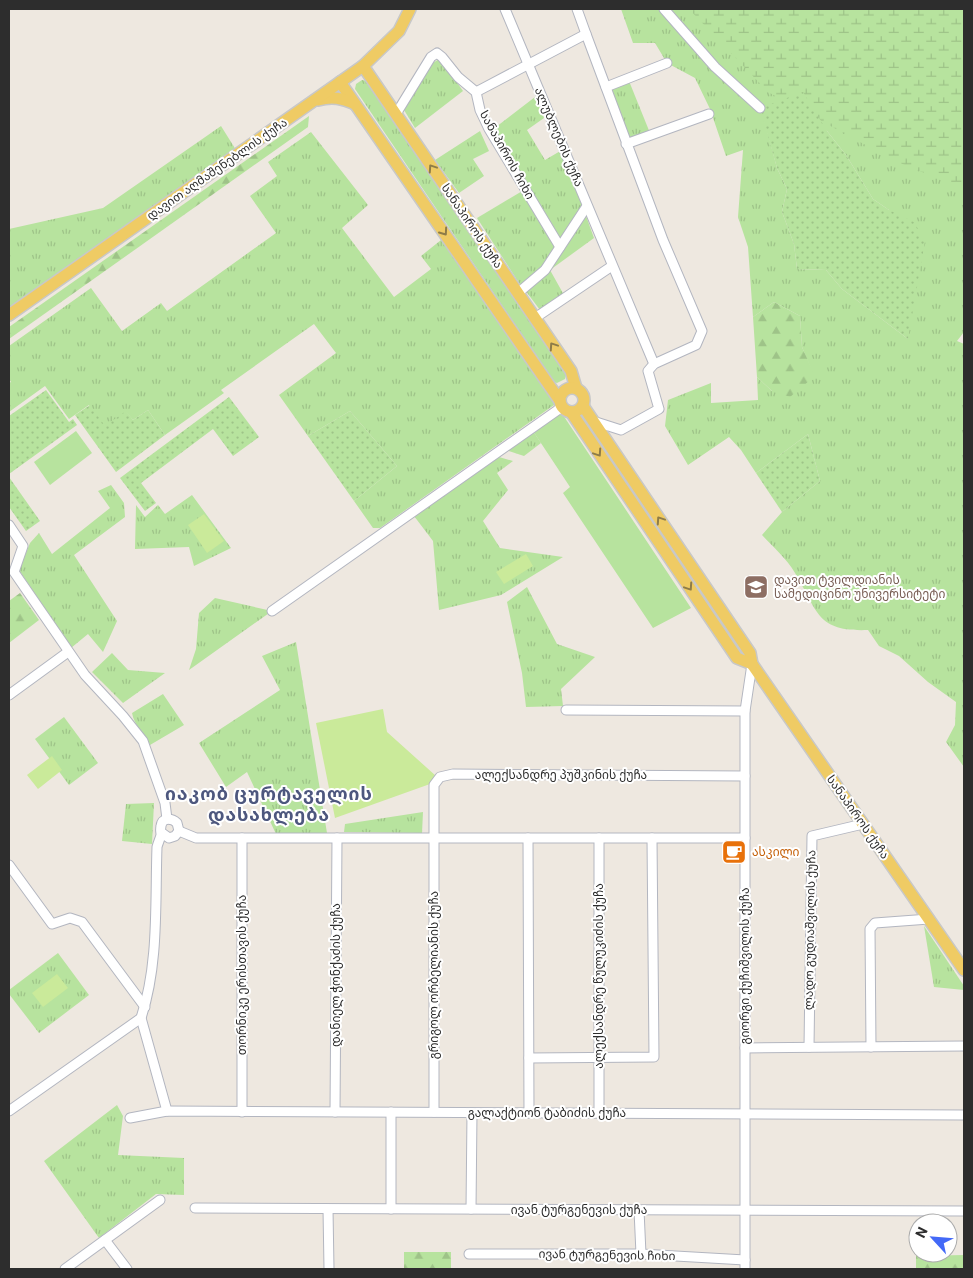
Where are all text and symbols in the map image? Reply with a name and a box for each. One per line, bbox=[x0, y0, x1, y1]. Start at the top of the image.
street label: ალუბლების ქუჩა bbox=[531, 85, 586, 189]
street label: სანაპიროს ჩიხი bbox=[477, 108, 537, 202]
street label: დავით აღმაშენებლის ქუჩა bbox=[144, 115, 290, 224]
one-way arrow bbox=[429, 164, 438, 174]
street label: სანაპიროს ქუჩა bbox=[439, 181, 505, 271]
one-way arrow bbox=[438, 226, 447, 235]
one-way arrow bbox=[550, 342, 559, 352]
one-way arrow bbox=[592, 447, 601, 456]
one-way arrow bbox=[657, 516, 666, 526]
place label: დავით ტვილდიანის სამედიცინო უნივერსიტეტი bbox=[774, 573, 946, 602]
school or university icon: დავით ტვილდიანის სამედიცინო უნივერსიტეტი bbox=[743, 574, 769, 600]
one-way arrow bbox=[683, 581, 692, 591]
street label: ალექსანდრე პუშკინის ქუჩა bbox=[475, 768, 647, 783]
street label: სანაპიროს ქუჩა bbox=[824, 772, 892, 862]
district label: იაკობ ცურტაველის დასახლება bbox=[165, 783, 373, 826]
cafe icon: ასკილი bbox=[721, 839, 747, 865]
place label: ასკილი bbox=[752, 845, 800, 860]
street label: ლადო გუდიაშვილის ქუჩა bbox=[802, 850, 819, 1010]
street label: ალექსანდრე წულუკიძის ქუჩა bbox=[592, 883, 607, 1069]
street label: გიორგი ქუჩიშვილის ქუჩა bbox=[738, 887, 753, 1045]
street label: გრიგოლ ორბელიანის ქუჩა bbox=[427, 891, 442, 1059]
street label: თორნიკე ერისთავის ქუჩა bbox=[235, 895, 249, 1055]
street label: დანიელ ჭონქაძის ქუჩა bbox=[329, 903, 344, 1047]
street label: გალაქტიონ ტაბიძის ქუჩა bbox=[468, 1106, 626, 1121]
street label: ივან ტურგენევის ქუჩა bbox=[511, 1203, 647, 1217]
north arrow bbox=[908, 1213, 958, 1263]
text: N bbox=[912, 1224, 931, 1240]
street label: ივან ტურგენევის ჩიხი bbox=[538, 1247, 676, 1263]

